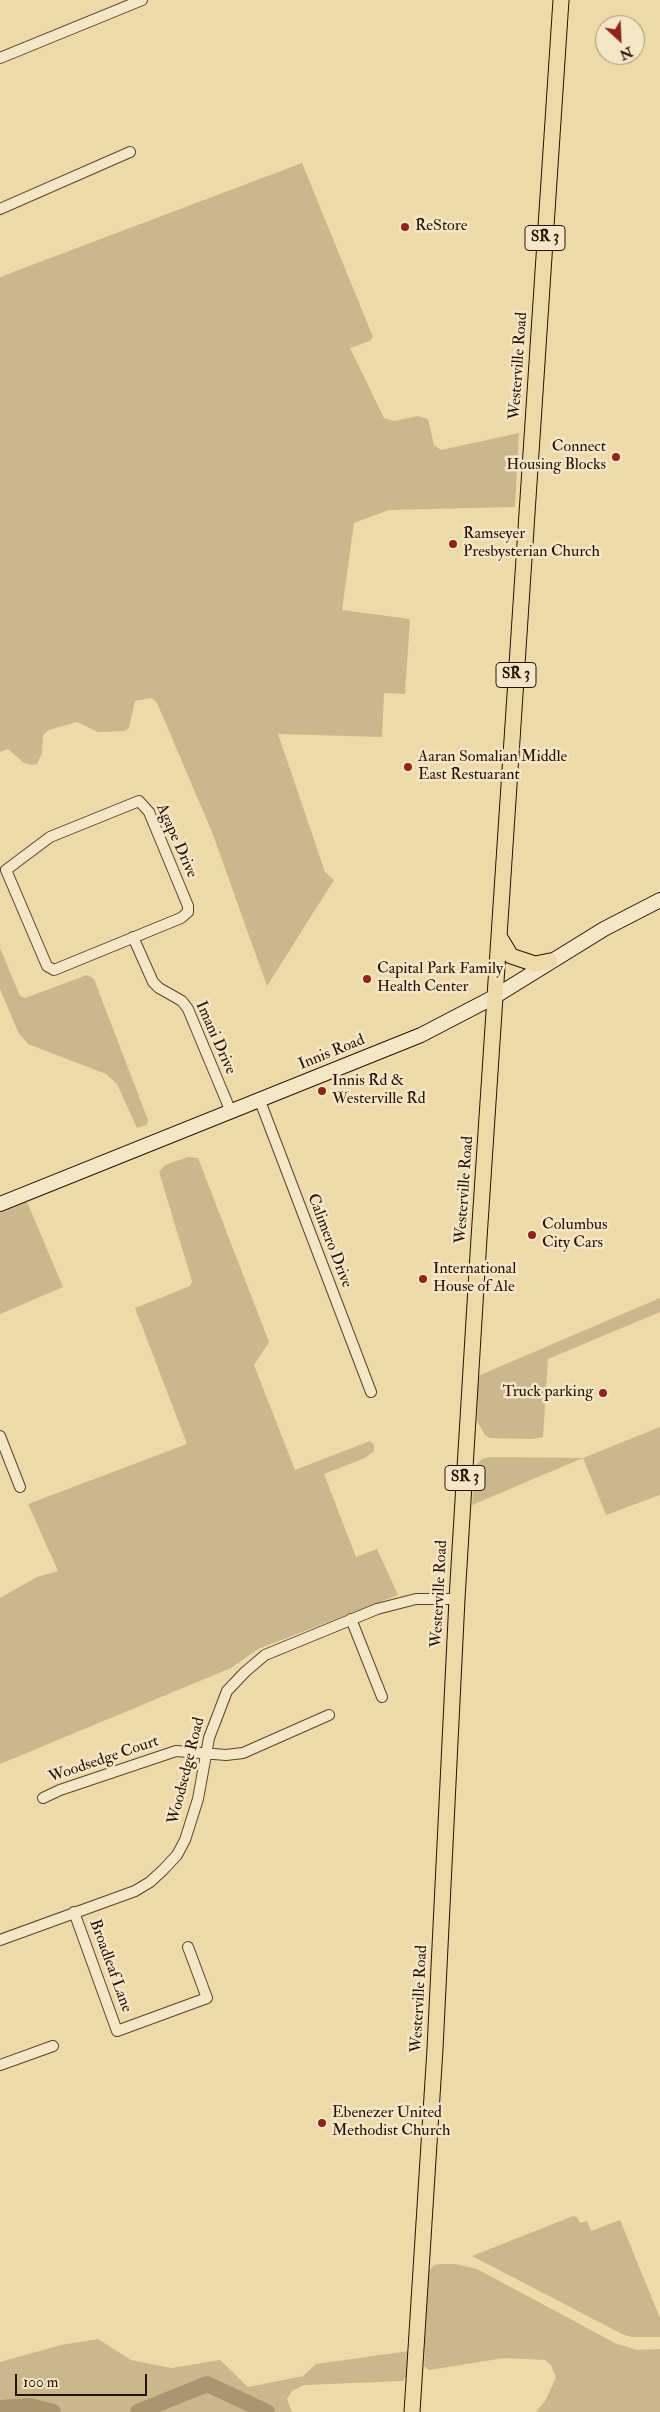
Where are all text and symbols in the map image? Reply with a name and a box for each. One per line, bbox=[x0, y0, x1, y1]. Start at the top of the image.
north arrow bbox=[595, 15, 645, 65]
text: N bbox=[617, 43, 635, 63]
place label: ReStore bbox=[415, 217, 467, 237]
marker: ReStore bbox=[399, 221, 411, 233]
road number: SR 3 bbox=[525, 226, 565, 250]
street label: Westerville Road bbox=[506, 312, 532, 420]
place label: Connect Housing Blocks bbox=[506, 438, 606, 476]
marker: Connect Housing Blocks bbox=[610, 451, 622, 463]
place label: Ramseyer Presbysterian Church bbox=[463, 525, 600, 563]
marker: Ramseyer Presbysterian Church bbox=[447, 538, 459, 550]
road number: SR 3 bbox=[496, 662, 536, 688]
place label: Aaran Somalian Middle East Restuarant bbox=[418, 748, 567, 786]
marker: Aaran Somalian Middle East Restuarant bbox=[402, 761, 414, 773]
street label: Agape Drive bbox=[151, 801, 201, 881]
place label: Capital Park Family Health Center bbox=[377, 960, 503, 998]
marker: Capital Park Family Health Center bbox=[361, 973, 373, 985]
street label: Imani Drive bbox=[190, 998, 240, 1078]
street label: Innis Road bbox=[296, 1031, 368, 1075]
place label: Innis Rd & Westerville Rd bbox=[332, 1072, 426, 1110]
marker: Innis Rd & Westerville Rd bbox=[316, 1085, 328, 1097]
street label: Westerville Road bbox=[452, 1136, 478, 1244]
street label: Calimero Drive bbox=[302, 1191, 356, 1291]
place label: Columbus City Cars bbox=[542, 1216, 608, 1254]
marker: Columbus City Cars bbox=[526, 1229, 538, 1241]
place label: International House of Ale bbox=[433, 1260, 516, 1298]
marker: International House of Ale bbox=[417, 1273, 429, 1285]
place label: Truck parking bbox=[503, 1383, 593, 1403]
marker: Truck parking bbox=[597, 1387, 609, 1399]
road number: SR 3 bbox=[445, 1466, 485, 1490]
street label: Westerville Road bbox=[428, 1540, 452, 1648]
street label: Woodsedge Road bbox=[164, 1716, 210, 1826]
street label: Woodsedge Court bbox=[47, 1732, 161, 1788]
street label: Broadleaf Lane bbox=[84, 1917, 136, 2015]
street label: Westerville Road bbox=[408, 1945, 432, 2053]
place label: Ebenezer United Methodist Church bbox=[332, 2104, 450, 2142]
marker: Ebenezer United Methodist Church bbox=[316, 2117, 328, 2129]
scale bar bbox=[18, 2364, 150, 2396]
text: 100 m bbox=[23, 2373, 58, 2392]

